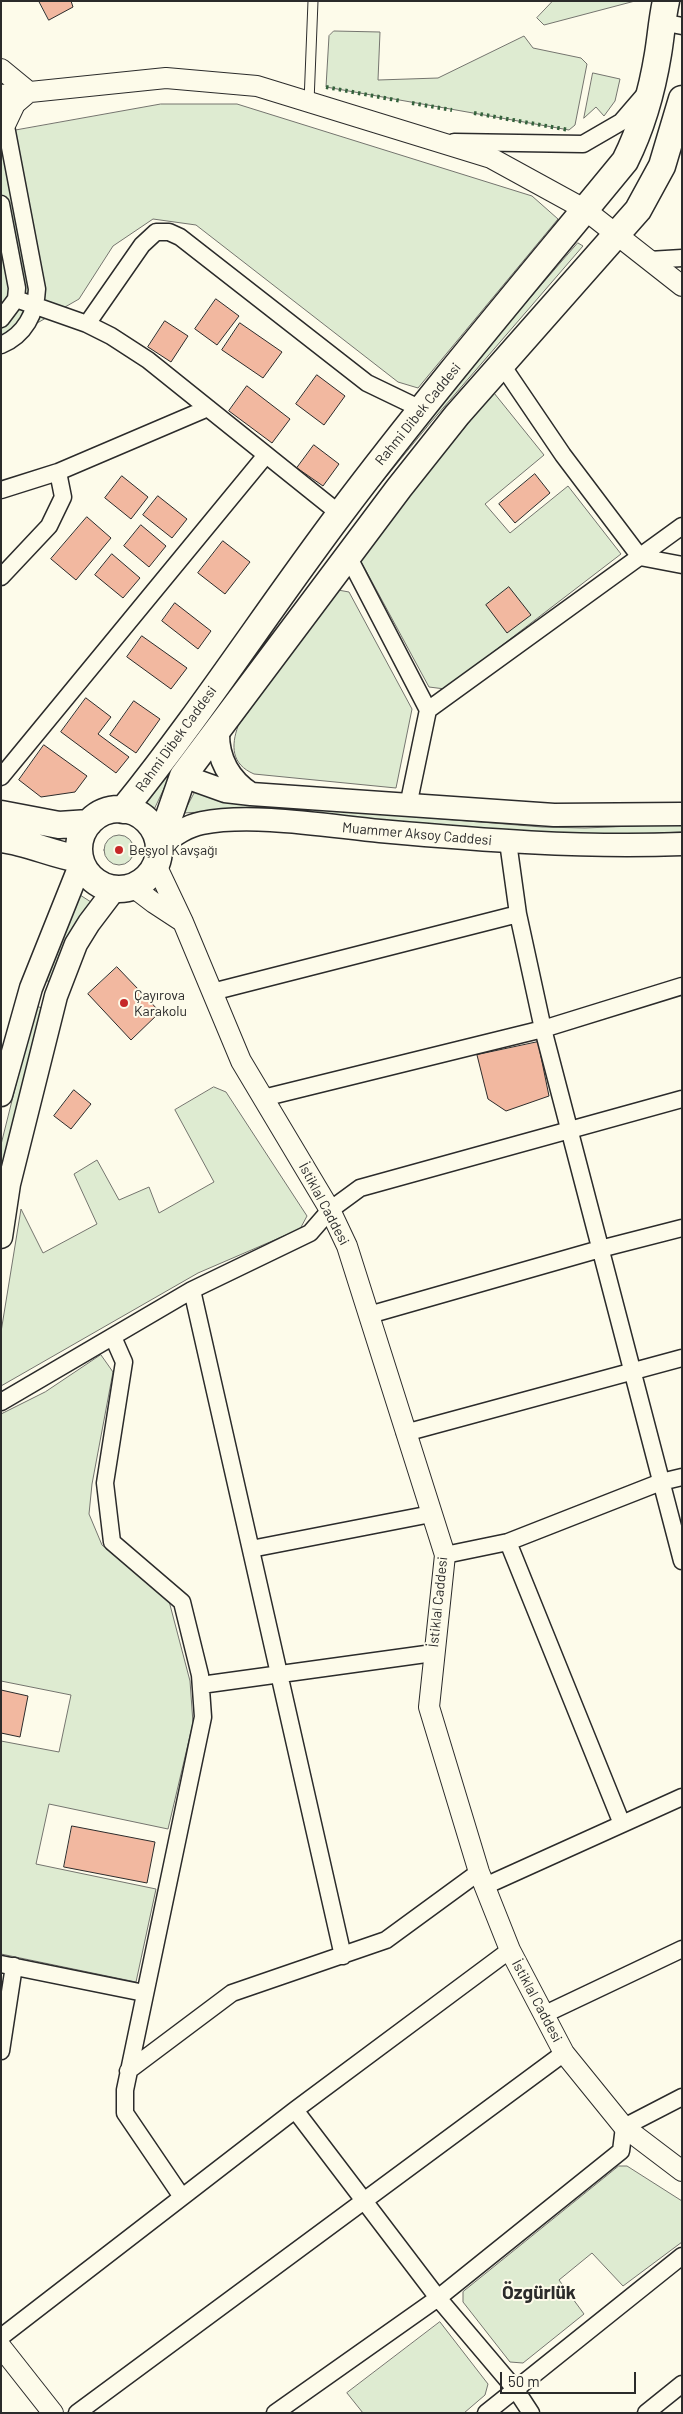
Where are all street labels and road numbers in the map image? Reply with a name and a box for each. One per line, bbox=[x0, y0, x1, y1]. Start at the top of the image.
street label: Rahmi Dibek Caddesi bbox=[372, 359, 464, 469]
street label: Rahmi Dibek Caddesi bbox=[132, 683, 220, 795]
street label: Muammer Aksoy Caddesi bbox=[341, 819, 493, 849]
street label: İstiklal Caddesi bbox=[295, 1160, 353, 1248]
street label: İstiklal Caddesi bbox=[425, 1556, 451, 1648]
street label: İstiklal Caddesi bbox=[508, 1957, 566, 2045]

